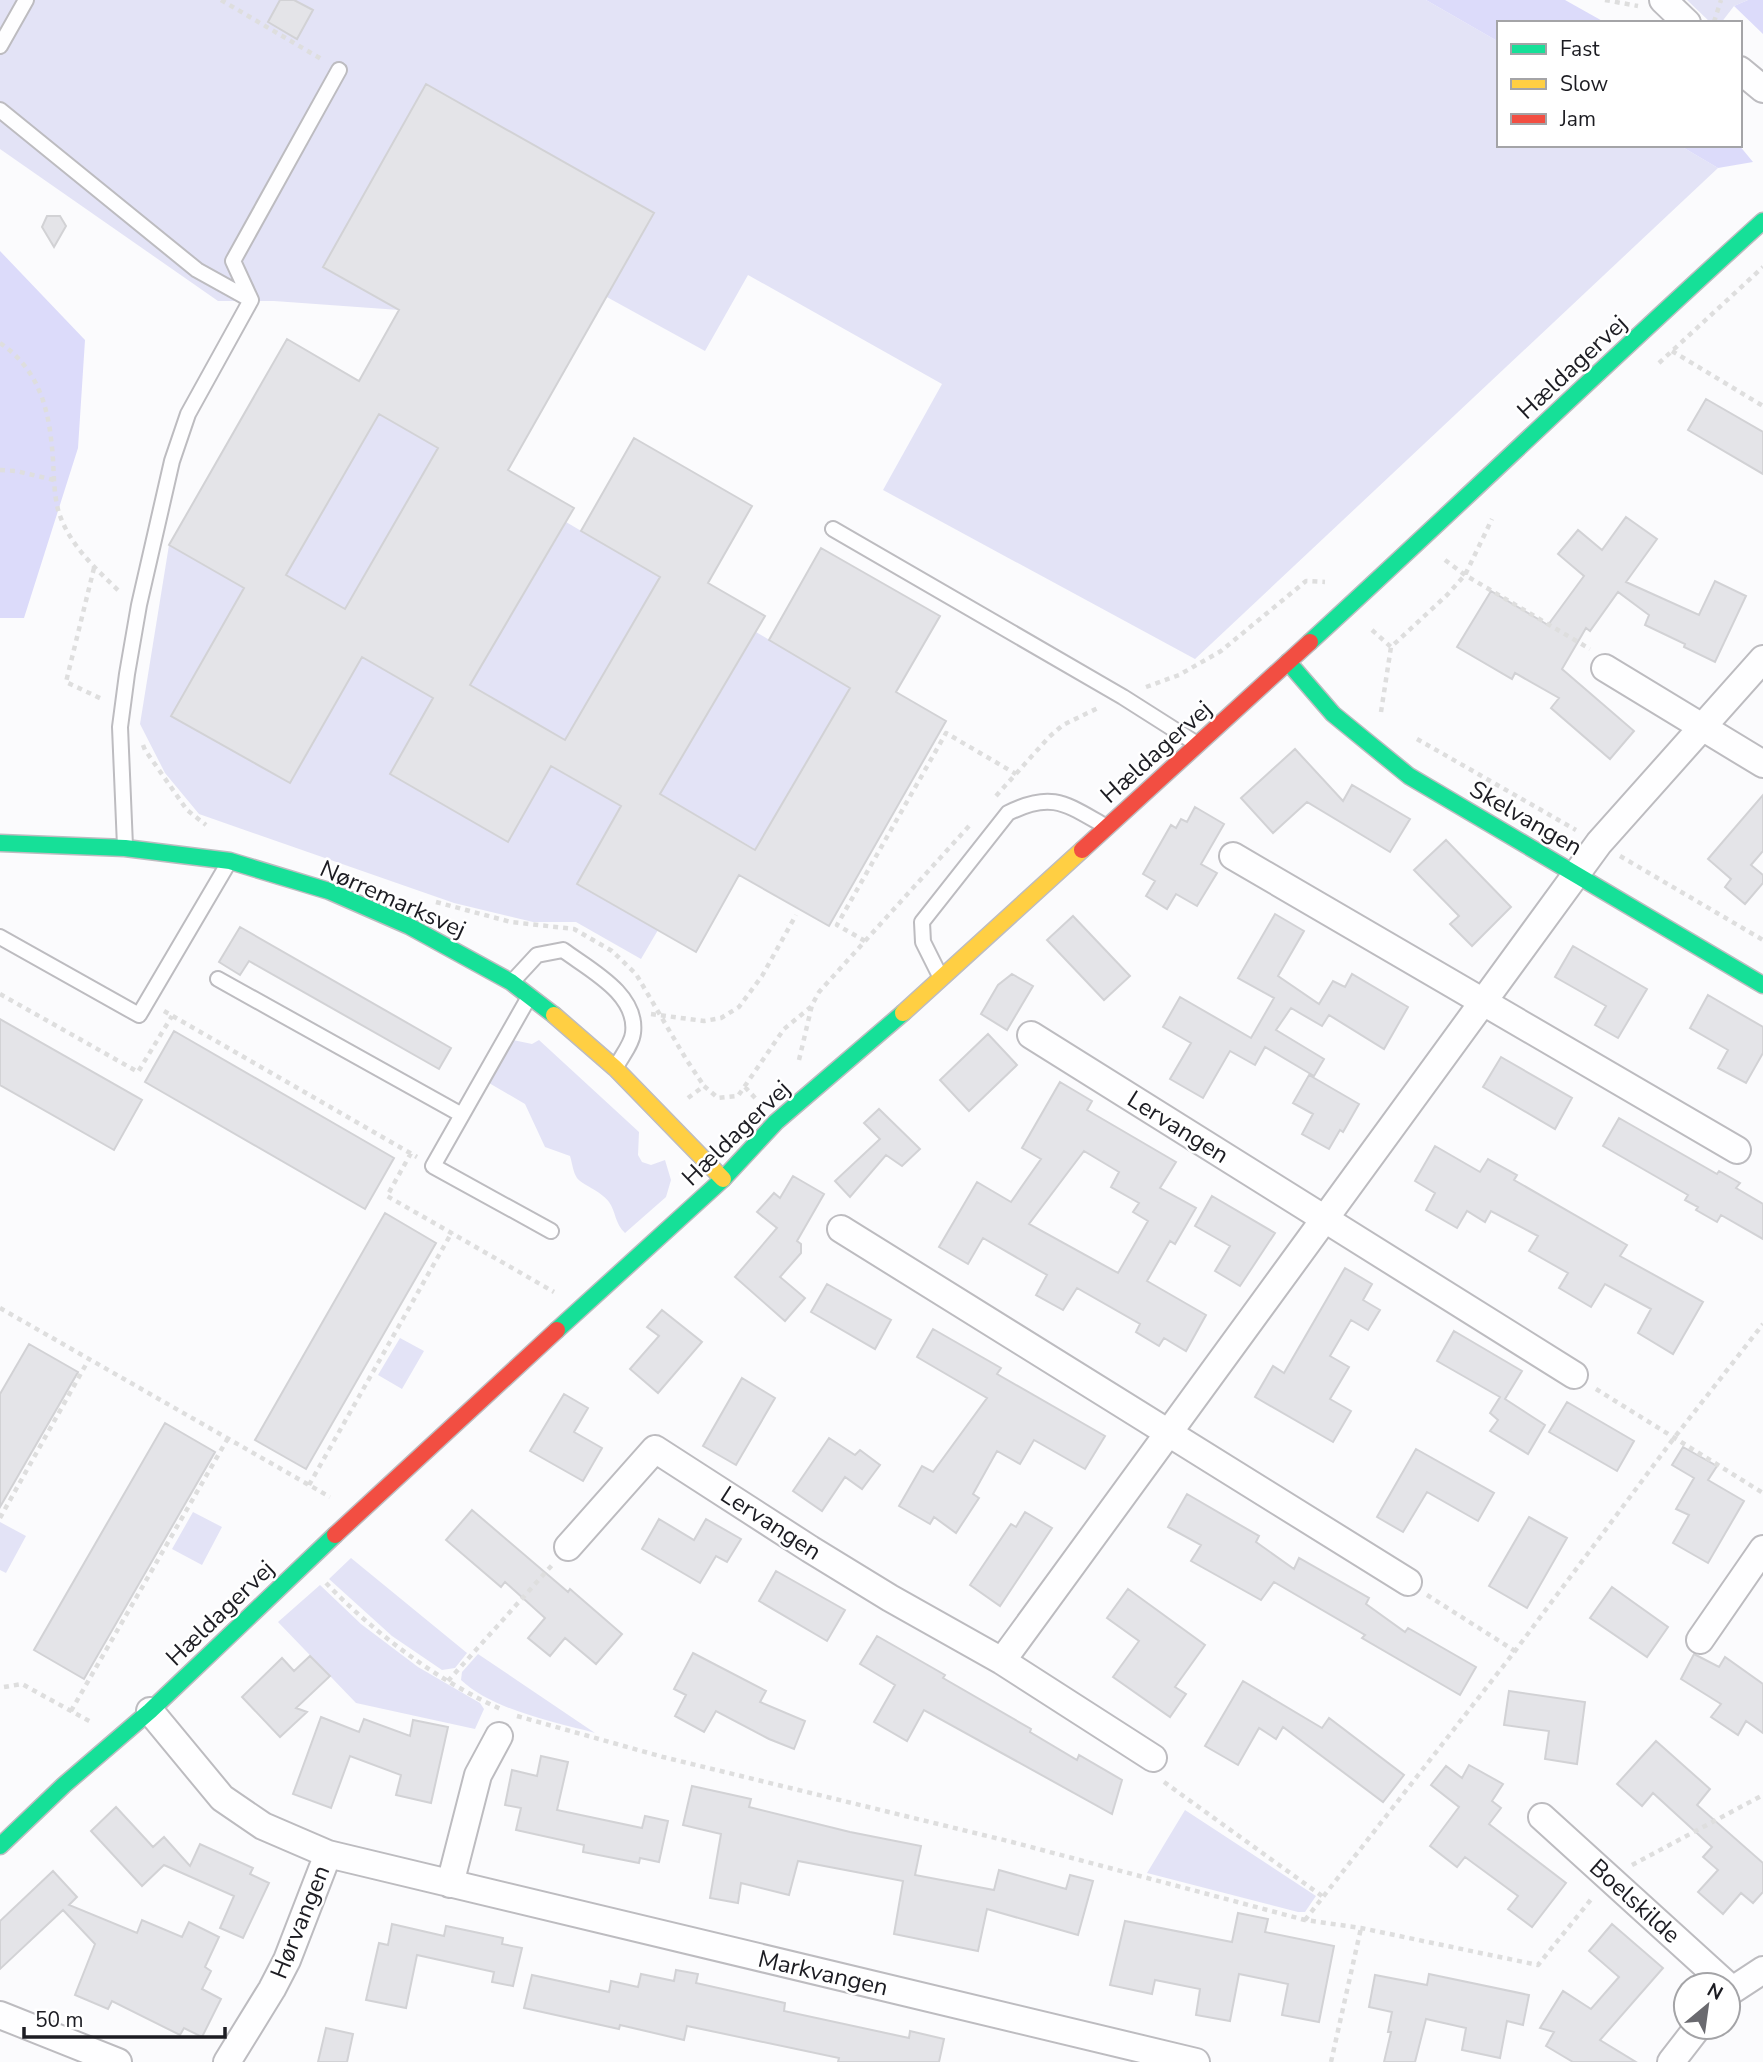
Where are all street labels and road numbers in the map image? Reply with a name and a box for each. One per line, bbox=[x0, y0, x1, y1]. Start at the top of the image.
street label: Hældagervej bbox=[1510, 308, 1634, 426]
street label: Hældagervej bbox=[1094, 693, 1218, 811]
street label: Skelvangen bbox=[1464, 773, 1588, 863]
street label: Nørremarksvej bbox=[315, 853, 471, 945]
street label: Hældagervej bbox=[675, 1073, 797, 1193]
street label: Lervangen bbox=[1121, 1083, 1235, 1171]
street label: Lervangen bbox=[715, 1479, 827, 1567]
street label: Hældagervej bbox=[159, 1553, 281, 1673]
street label: Boelskilde bbox=[1583, 1852, 1687, 1950]
street label: Hørvangen bbox=[263, 1860, 337, 1984]
street label: Markvangen bbox=[755, 1943, 891, 2003]

